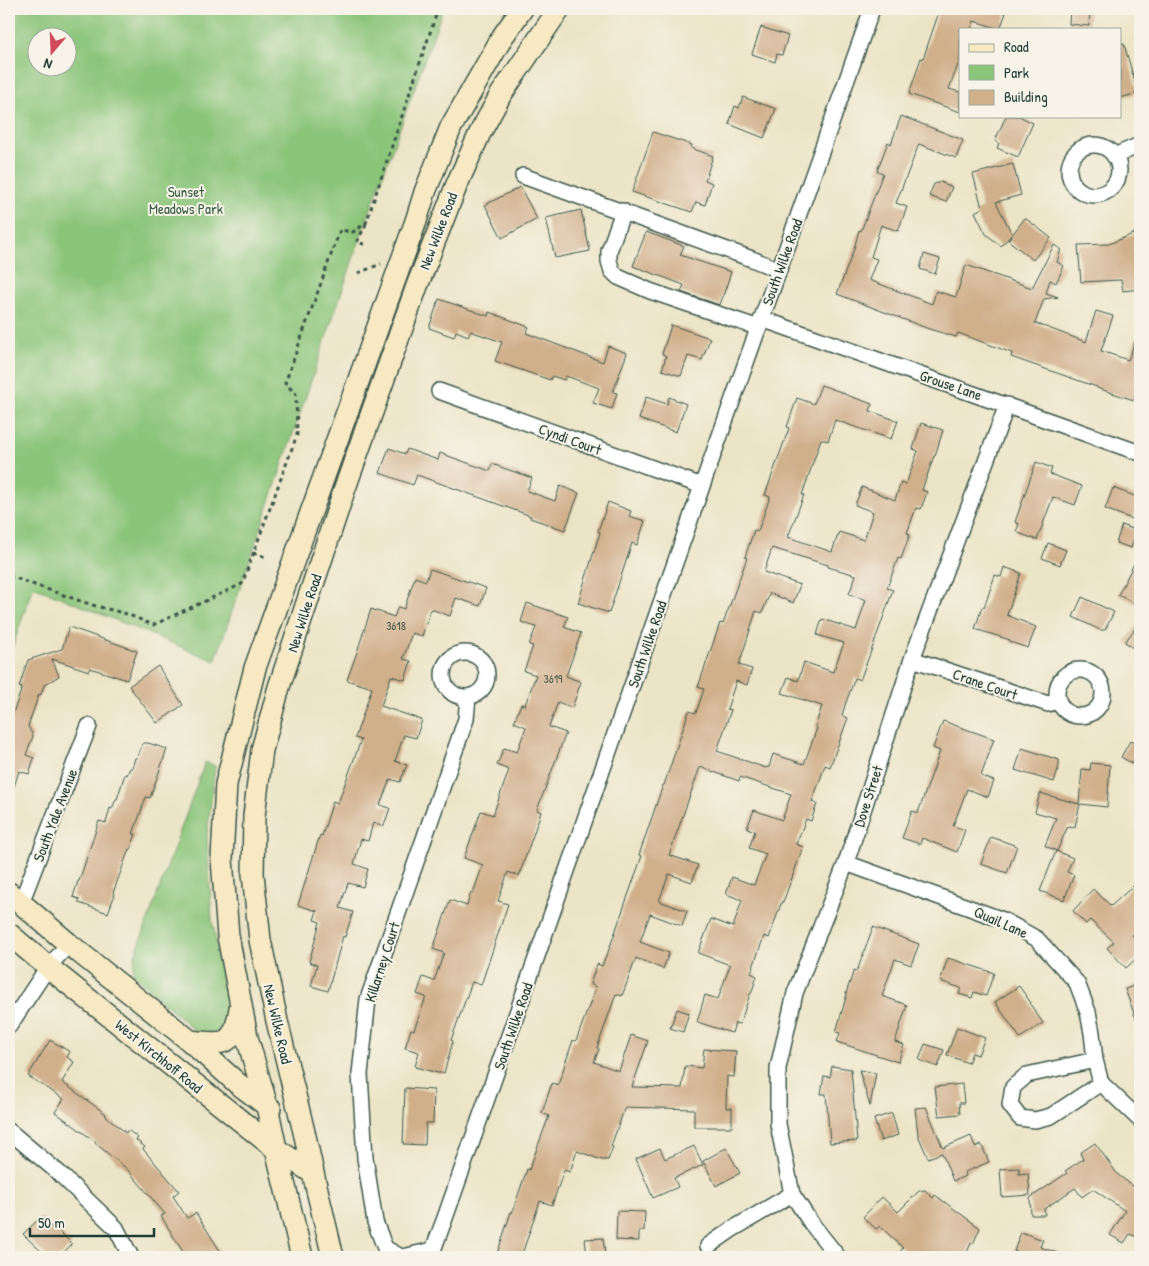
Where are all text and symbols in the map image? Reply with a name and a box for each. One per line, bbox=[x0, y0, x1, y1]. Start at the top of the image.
north arrow bbox=[28, 28, 78, 78]
legend bbox=[959, 28, 1122, 118]
text: Road bbox=[1004, 36, 1029, 57]
text: N bbox=[40, 54, 54, 75]
text: Park bbox=[1004, 62, 1029, 83]
text: Building bbox=[1004, 86, 1048, 107]
park label: Sunset Meadows Park bbox=[149, 181, 223, 219]
street label: New Wilke Road bbox=[414, 189, 462, 273]
street label: South Wilke Road bbox=[757, 216, 807, 308]
street label: Grouse Lane bbox=[917, 365, 985, 405]
street label: Cyndi Court bbox=[536, 418, 605, 460]
street label: New Wilke Road bbox=[281, 571, 327, 655]
street label: South Wilke Road bbox=[622, 598, 672, 690]
house number: 3618 bbox=[386, 617, 406, 634]
street label: Crane Court bbox=[950, 663, 1021, 705]
house number: 3619 bbox=[544, 670, 563, 687]
street label: Dove Street bbox=[848, 762, 888, 829]
street label: South Yale Avenue bbox=[28, 766, 82, 864]
street label: Quail Lane bbox=[971, 901, 1031, 943]
street label: Killarney Court bbox=[359, 918, 405, 1005]
street label: South Wilke Road bbox=[488, 980, 538, 1072]
street label: New Wilke Road bbox=[259, 982, 297, 1066]
street label: West Kirchhoff Road bbox=[111, 1014, 207, 1098]
scale bar bbox=[30, 1206, 154, 1238]
text: 50 m bbox=[38, 1212, 65, 1233]

